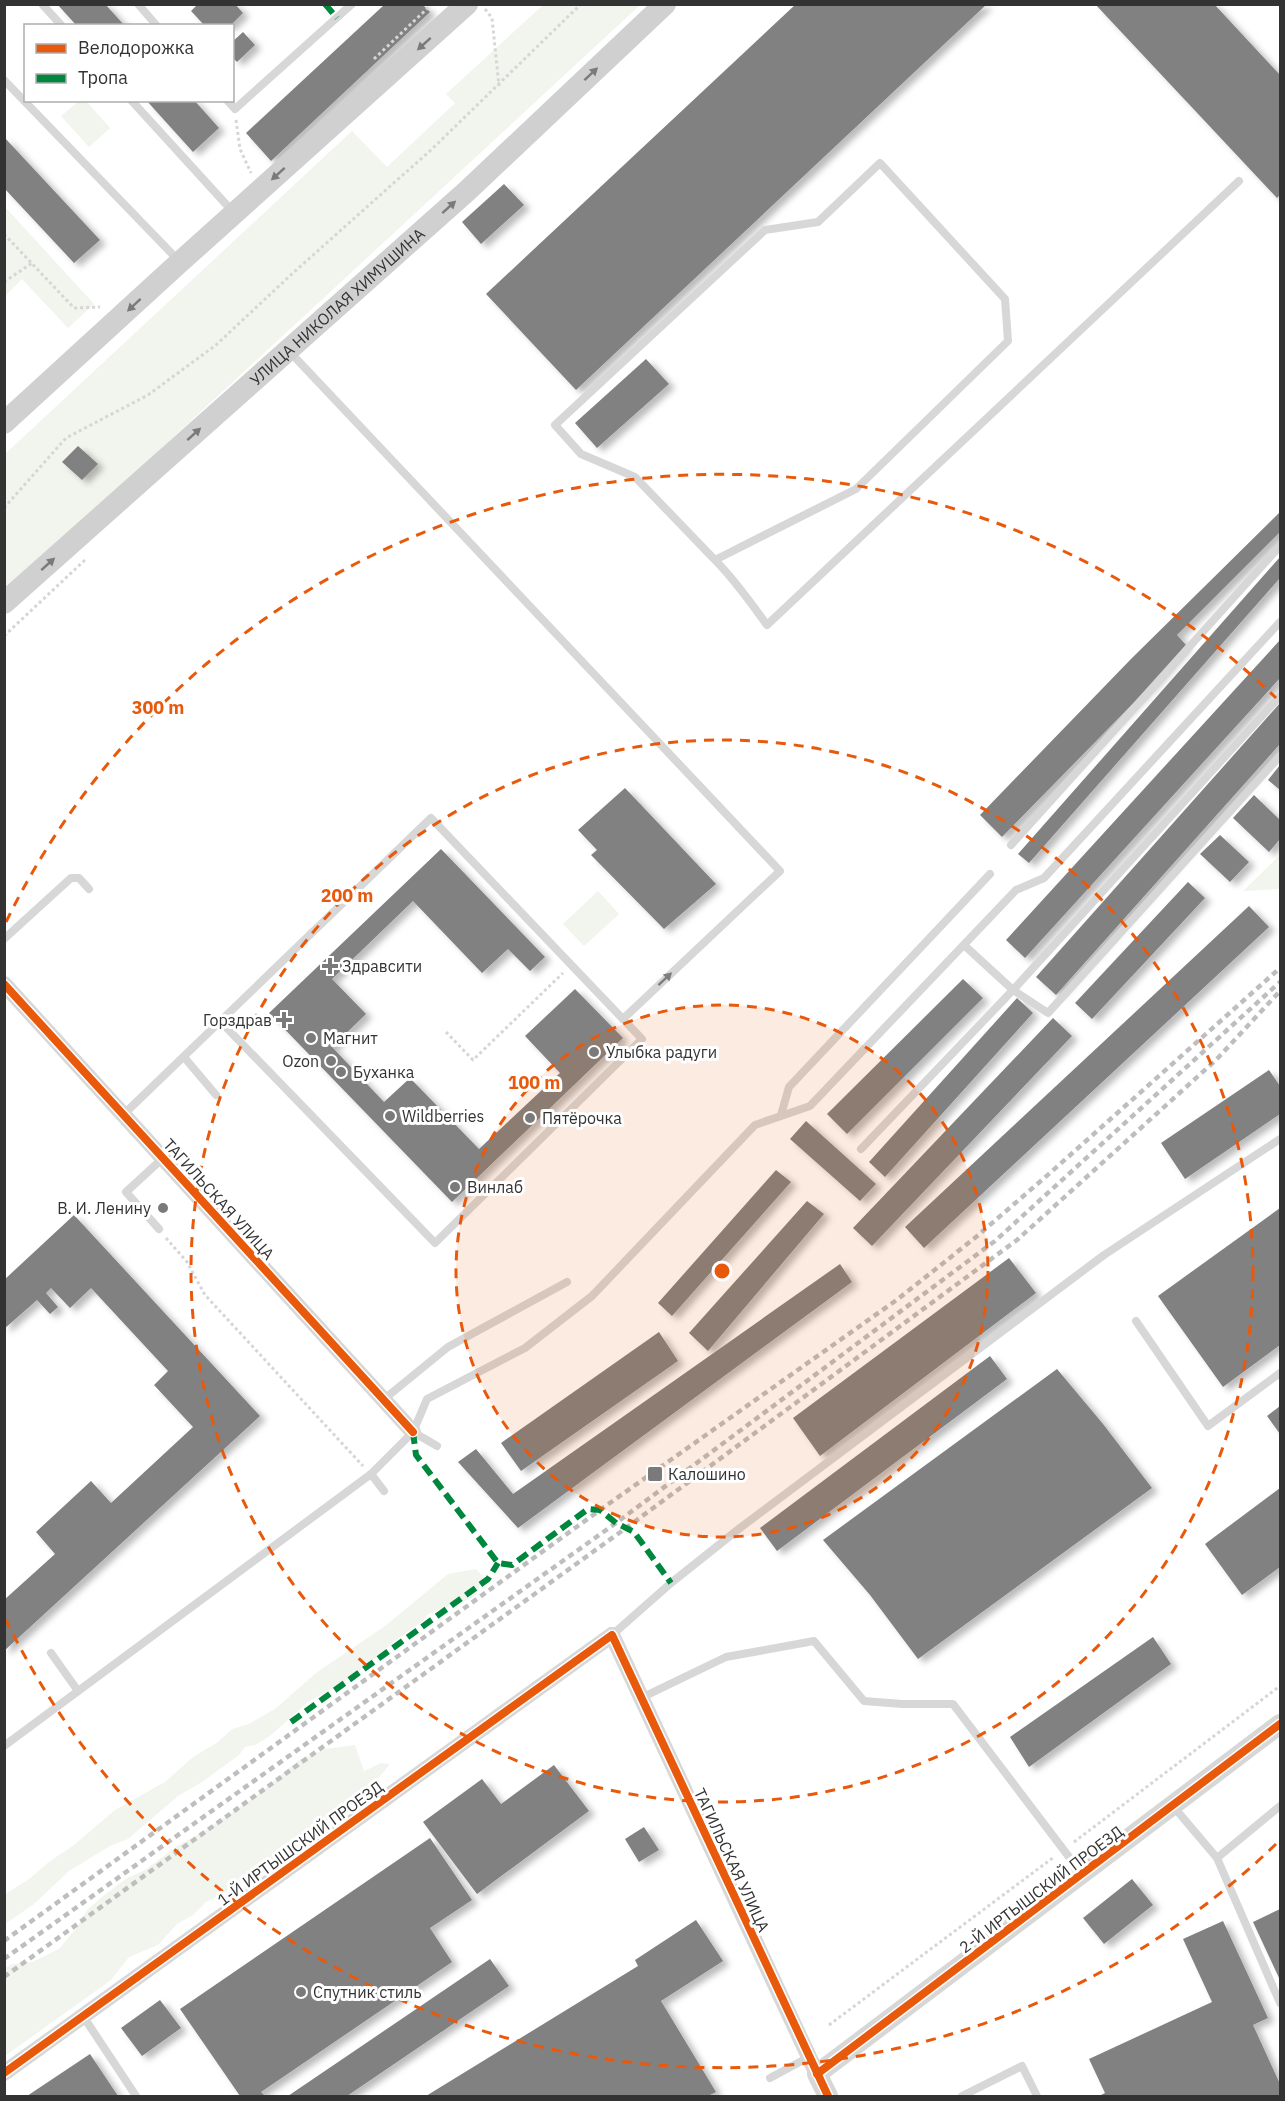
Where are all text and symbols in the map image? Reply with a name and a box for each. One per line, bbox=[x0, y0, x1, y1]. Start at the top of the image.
legend bbox=[24, 24, 234, 102]
text: Велодорожка bbox=[78, 36, 194, 59]
one-way arrow bbox=[416, 37, 431, 51]
text: Тропа bbox=[78, 66, 128, 89]
one-way arrow bbox=[584, 67, 598, 81]
one-way arrow bbox=[271, 167, 286, 181]
one-way arrow bbox=[441, 201, 456, 214]
street label: УЛИЦА НИКОЛАЯ ХИМУШИНА bbox=[246, 223, 429, 390]
one-way arrow bbox=[127, 297, 141, 311]
one-way arrow bbox=[186, 428, 201, 441]
one-way arrow bbox=[40, 558, 55, 571]
text: 300 m bbox=[132, 696, 184, 719]
text: 200 m bbox=[321, 884, 373, 907]
place label: Здравсити bbox=[342, 956, 422, 976]
marker: Здравсити bbox=[323, 959, 337, 973]
one-way arrow bbox=[658, 972, 672, 986]
place label: Горздрав bbox=[203, 1010, 272, 1030]
marker: Горздрав bbox=[277, 1013, 291, 1027]
place label: Магнит bbox=[323, 1028, 378, 1048]
marker: Магнит bbox=[304, 1031, 318, 1045]
place label: Улыбка радуги bbox=[606, 1042, 717, 1062]
marker: Улыбка радуги bbox=[587, 1045, 601, 1059]
place label: Ozon bbox=[282, 1051, 319, 1071]
marker: Ozon bbox=[324, 1054, 338, 1068]
place label: Буханка bbox=[353, 1062, 415, 1082]
marker: Буханка bbox=[334, 1065, 348, 1079]
text: 100 m bbox=[508, 1071, 560, 1094]
place label: Wildberries bbox=[402, 1106, 484, 1126]
place label: Пятёрочка bbox=[542, 1108, 622, 1128]
marker: Wildberries bbox=[383, 1109, 397, 1123]
marker: Пятёрочка bbox=[523, 1111, 537, 1125]
street label: ТАГИЛЬСКАЯ УЛИЦА bbox=[159, 1134, 279, 1264]
place label: Винлаб bbox=[467, 1177, 523, 1197]
marker: Винлаб bbox=[448, 1180, 462, 1194]
place label: В. И. Ленину bbox=[57, 1198, 151, 1218]
marker: В. И. Ленину bbox=[156, 1201, 170, 1215]
centre of rings bbox=[712, 1261, 732, 1281]
place label: Калошино bbox=[668, 1464, 746, 1484]
marker: Калошино bbox=[646, 1465, 664, 1483]
street label: 1-Й ИРТЫШСКИЙ ПРОЕЗД bbox=[213, 1776, 387, 1910]
street label: ТАГИЛЬСКАЯ УЛИЦА bbox=[690, 1785, 774, 1935]
street label: 2-Й ИРТЫШСКИЙ ПРОЕЗД bbox=[955, 1821, 1127, 1957]
place label: Спутник стиль bbox=[313, 1982, 422, 2002]
marker: Спутник стиль bbox=[294, 1985, 308, 1999]

